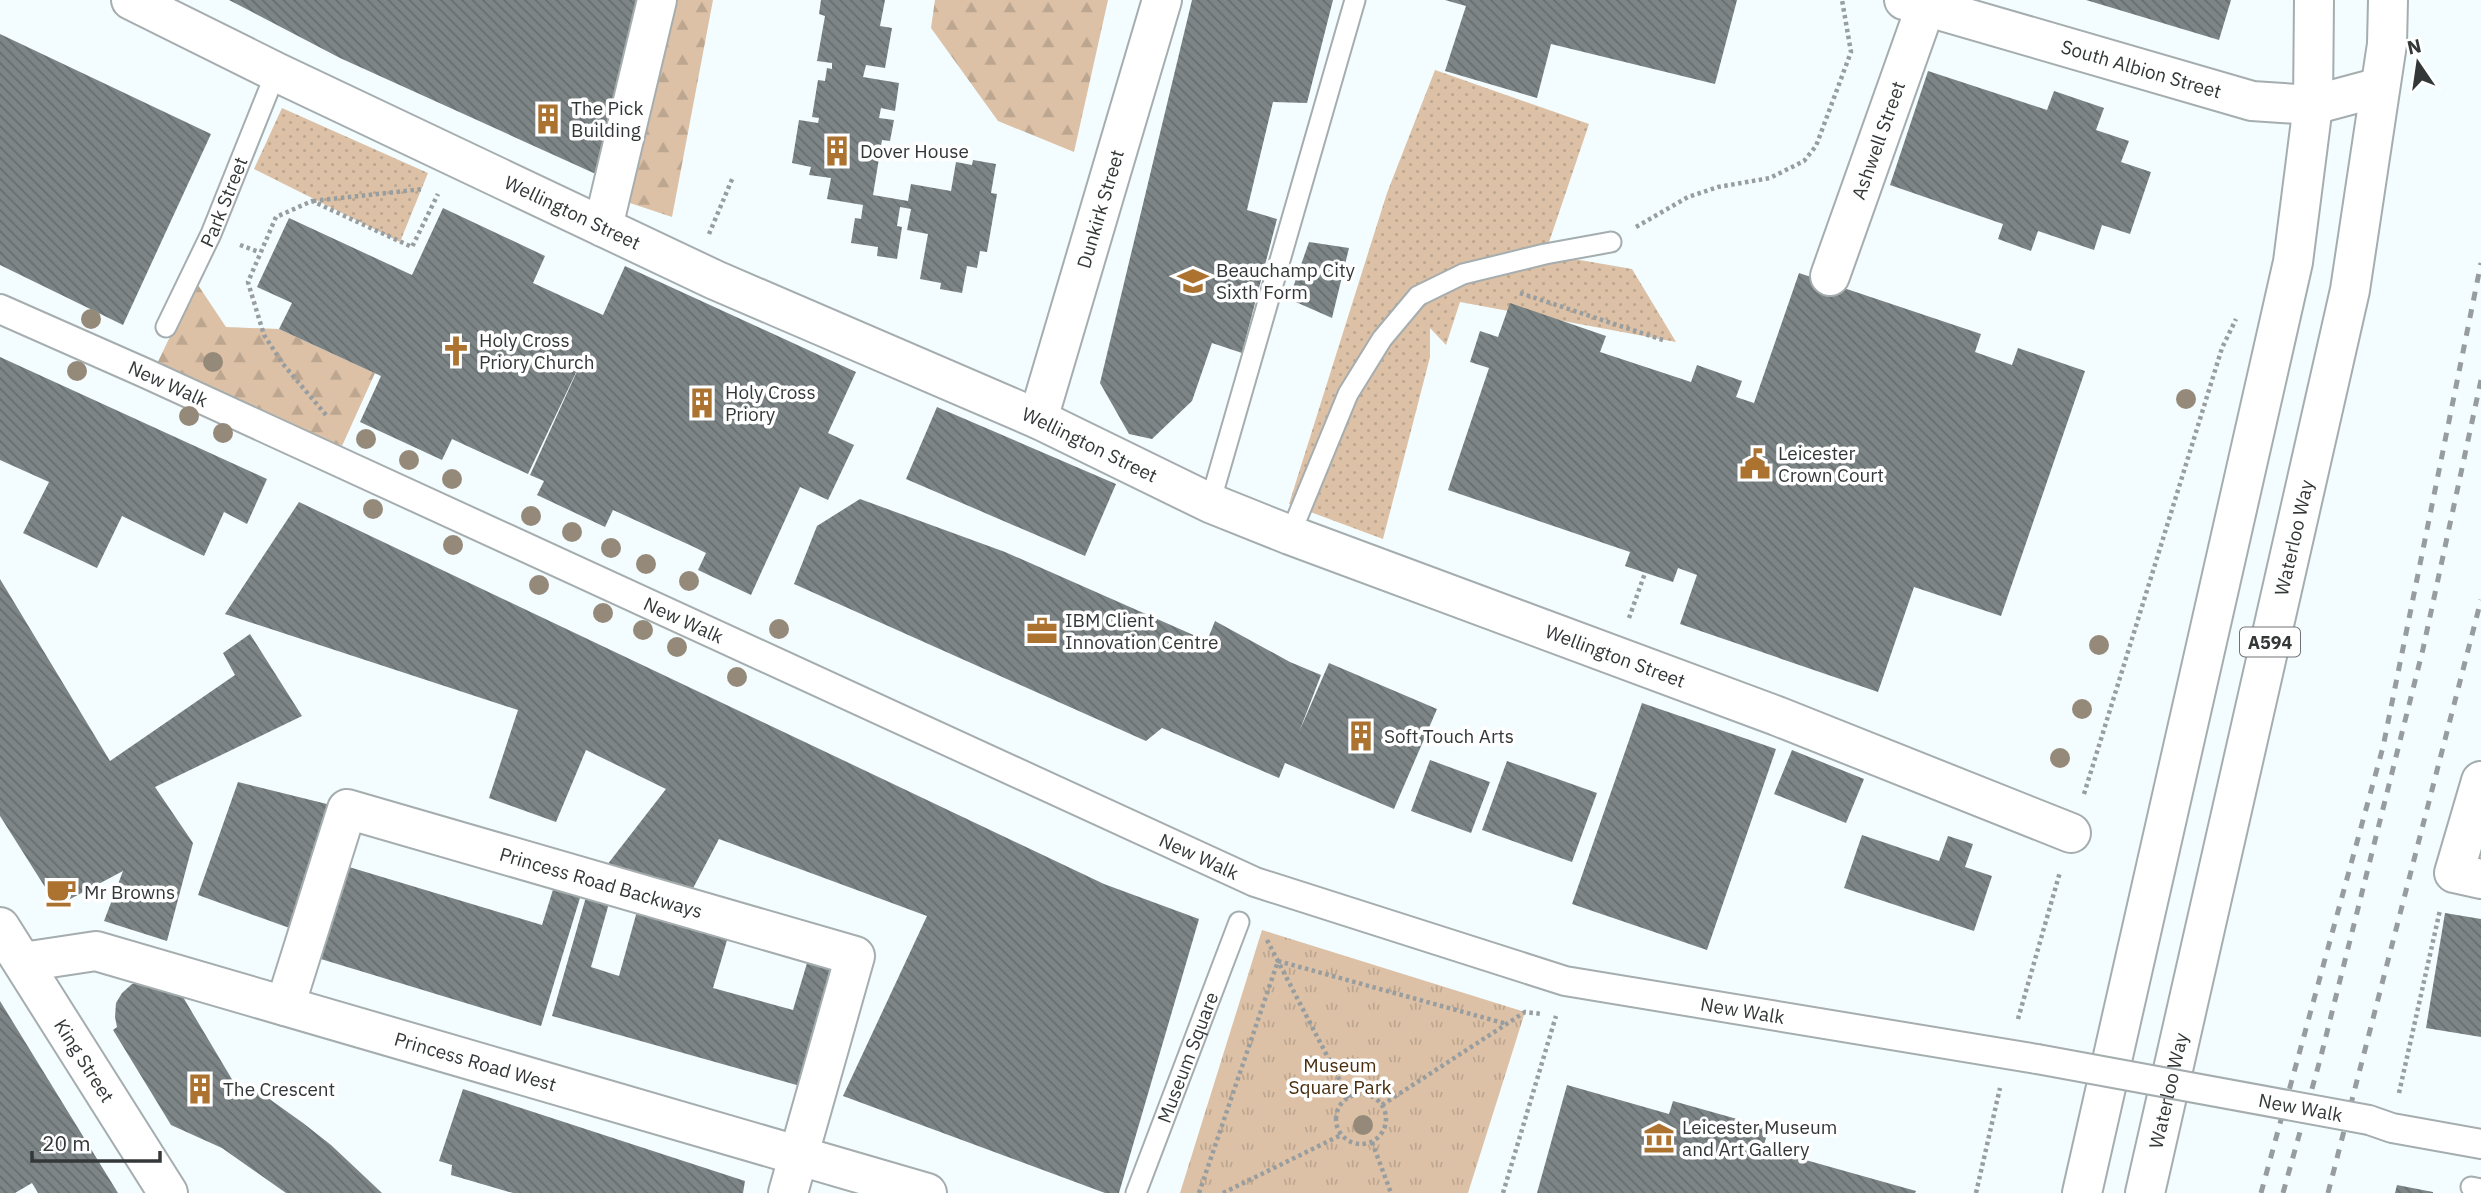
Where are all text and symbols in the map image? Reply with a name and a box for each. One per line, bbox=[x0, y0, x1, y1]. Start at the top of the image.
north arrow bbox=[2383, 28, 2453, 98]
text: N bbox=[2405, 33, 2424, 60]
street label: South Albion Street bbox=[2058, 34, 2224, 103]
street label: Ashwell Street bbox=[1846, 78, 1910, 203]
place label: The Pick Building bbox=[571, 96, 643, 142]
building icon: The Pick Building bbox=[531, 102, 565, 136]
building icon: Dover House bbox=[820, 134, 854, 168]
place label: Dover House bbox=[860, 139, 969, 163]
street label: Dunkirk Street bbox=[1071, 147, 1129, 271]
street label: Park Street bbox=[195, 153, 253, 251]
street label: Wellington Street bbox=[501, 170, 644, 255]
place label: Beauchamp City Sixth Form bbox=[1216, 258, 1356, 304]
school or university icon: Beauchamp City Sixth Form bbox=[1176, 264, 1210, 298]
place label: Holy Cross Priory Church bbox=[479, 328, 594, 374]
church icon: Holy Cross Priory Church bbox=[439, 334, 473, 368]
street label: New Walk bbox=[125, 355, 212, 412]
place label: Holy Cross Priory bbox=[725, 380, 816, 426]
building icon: Holy Cross Priory bbox=[685, 386, 719, 420]
street label: Wellington Street bbox=[1018, 402, 1161, 487]
place label: Leicester Crown Court bbox=[1778, 441, 1884, 487]
public building icon: Leicester Crown Court bbox=[1738, 447, 1772, 481]
street label: Waterloo Way bbox=[2269, 477, 2319, 598]
street label: New Walk bbox=[640, 591, 727, 649]
place label: IBM Client Innovation Centre bbox=[1065, 608, 1218, 654]
office icon: IBM Client Innovation Centre bbox=[1025, 614, 1059, 648]
street label: Wellington Street bbox=[1542, 619, 1689, 693]
road number: A594 bbox=[2240, 628, 2300, 656]
building icon: Soft Touch Arts bbox=[1344, 719, 1378, 753]
place label: Soft Touch Arts bbox=[1384, 724, 1514, 748]
street label: New Walk bbox=[1155, 828, 1243, 885]
street label: Princess Road Backways bbox=[497, 842, 705, 923]
cafe icon: Mr Browns bbox=[44, 875, 78, 909]
place label: Mr Browns bbox=[84, 880, 175, 904]
street label: Museum Square bbox=[1152, 989, 1223, 1126]
street label: New Walk bbox=[1699, 992, 1786, 1029]
street label: King Street bbox=[49, 1014, 120, 1107]
street label: Princess Road West bbox=[392, 1027, 559, 1096]
street label: Waterloo Way bbox=[2143, 1030, 2193, 1151]
park label: Museum Square Park bbox=[1288, 1053, 1392, 1099]
building icon: The Crescent bbox=[183, 1072, 217, 1106]
place label: The Crescent bbox=[223, 1077, 335, 1101]
street label: New Walk bbox=[2257, 1088, 2345, 1127]
place label: Leicester Museum and Art Gallery bbox=[1682, 1115, 1837, 1161]
scale bar bbox=[32, 1120, 159, 1164]
museum icon: Leicester Museum and Art Gallery bbox=[1642, 1121, 1676, 1155]
text: 20 m bbox=[42, 1129, 91, 1157]

